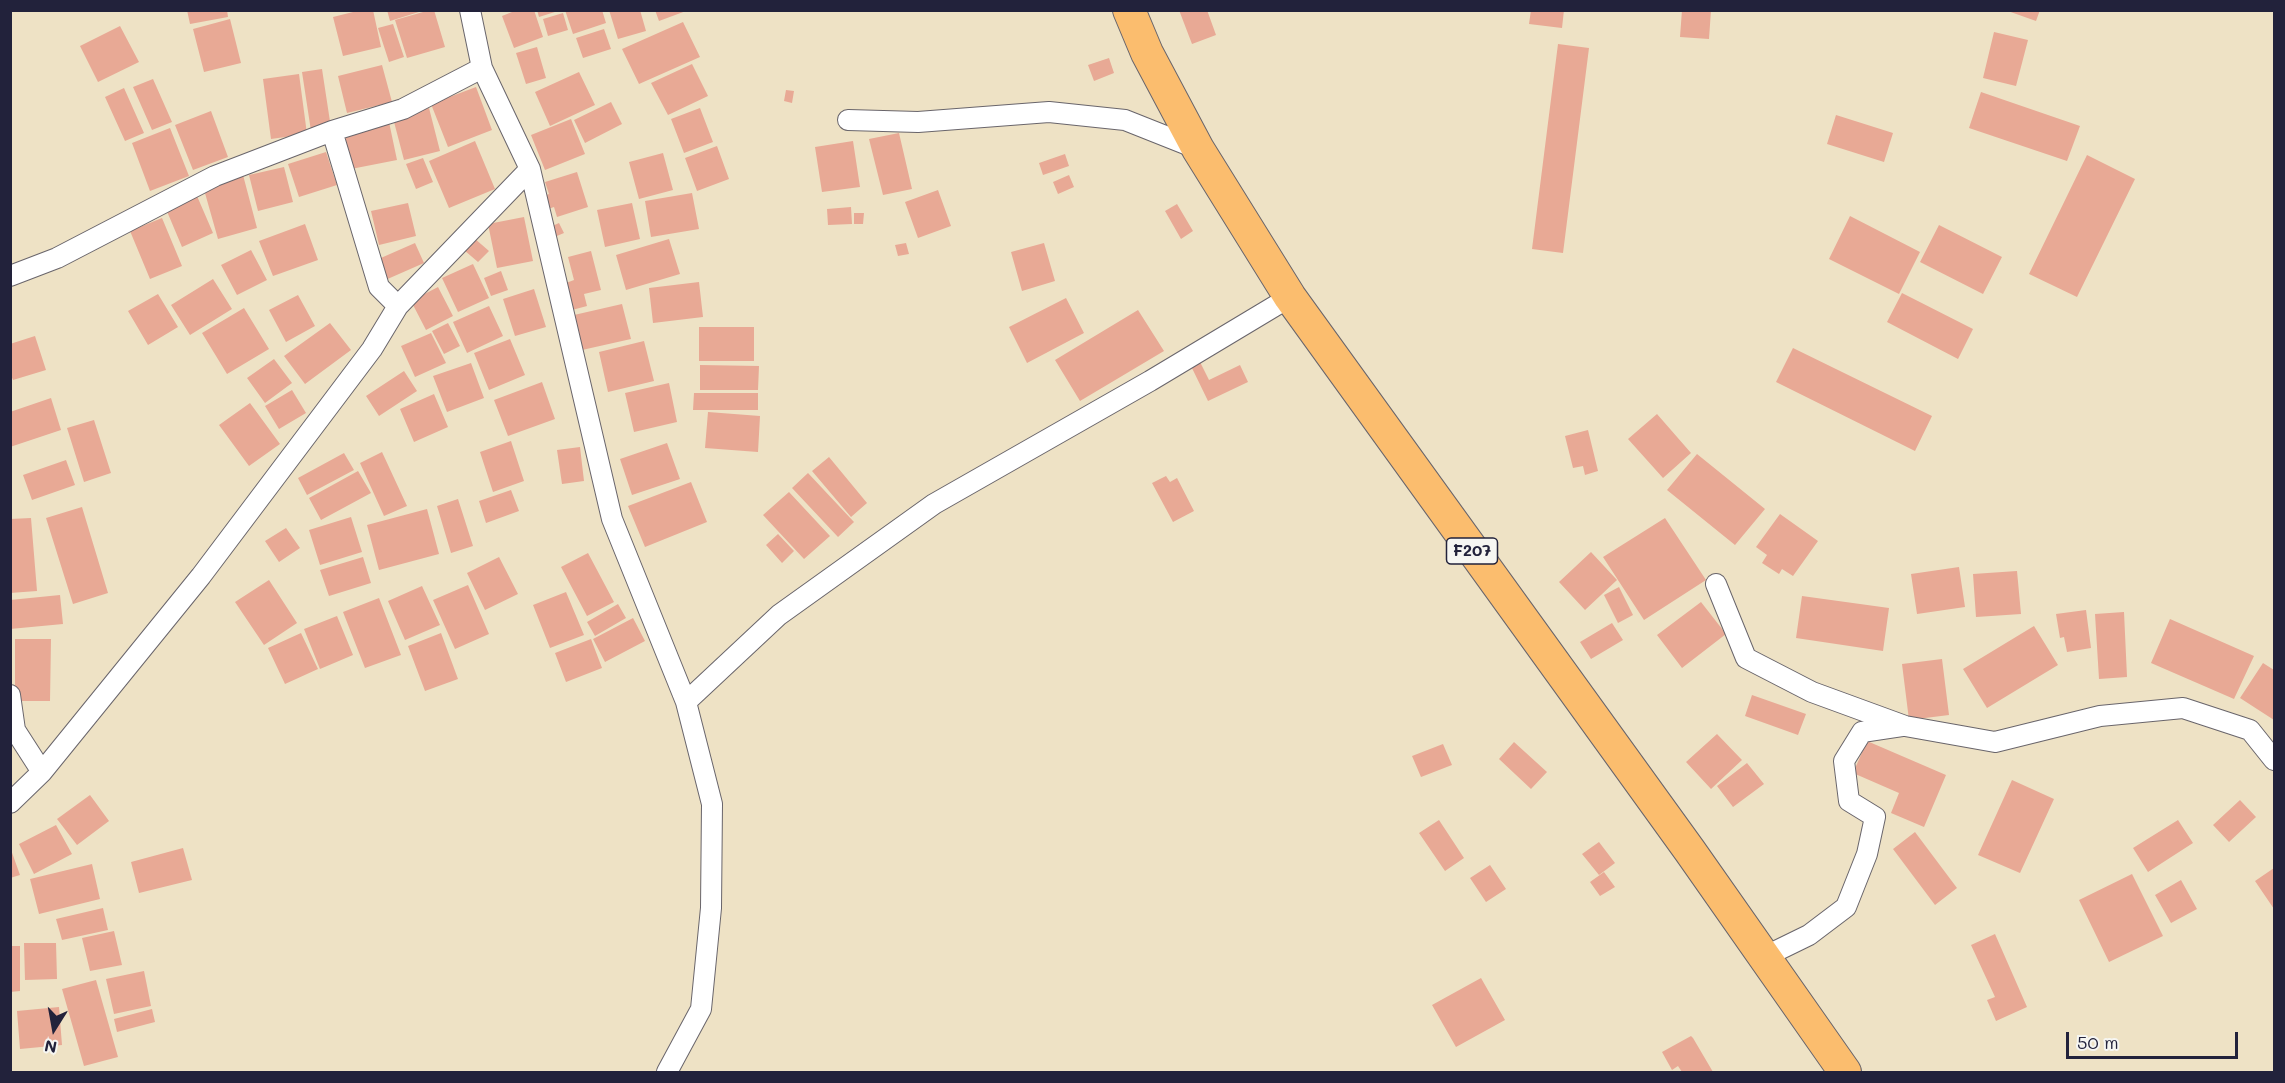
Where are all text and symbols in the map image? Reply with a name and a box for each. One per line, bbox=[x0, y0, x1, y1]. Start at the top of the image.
road number: F207 bbox=[1446, 538, 1498, 564]
north arrow bbox=[24, 999, 84, 1059]
scale bar bbox=[2069, 1020, 2242, 1058]
text: 50 m bbox=[2077, 1030, 2119, 1054]
text: N bbox=[43, 1036, 58, 1059]

